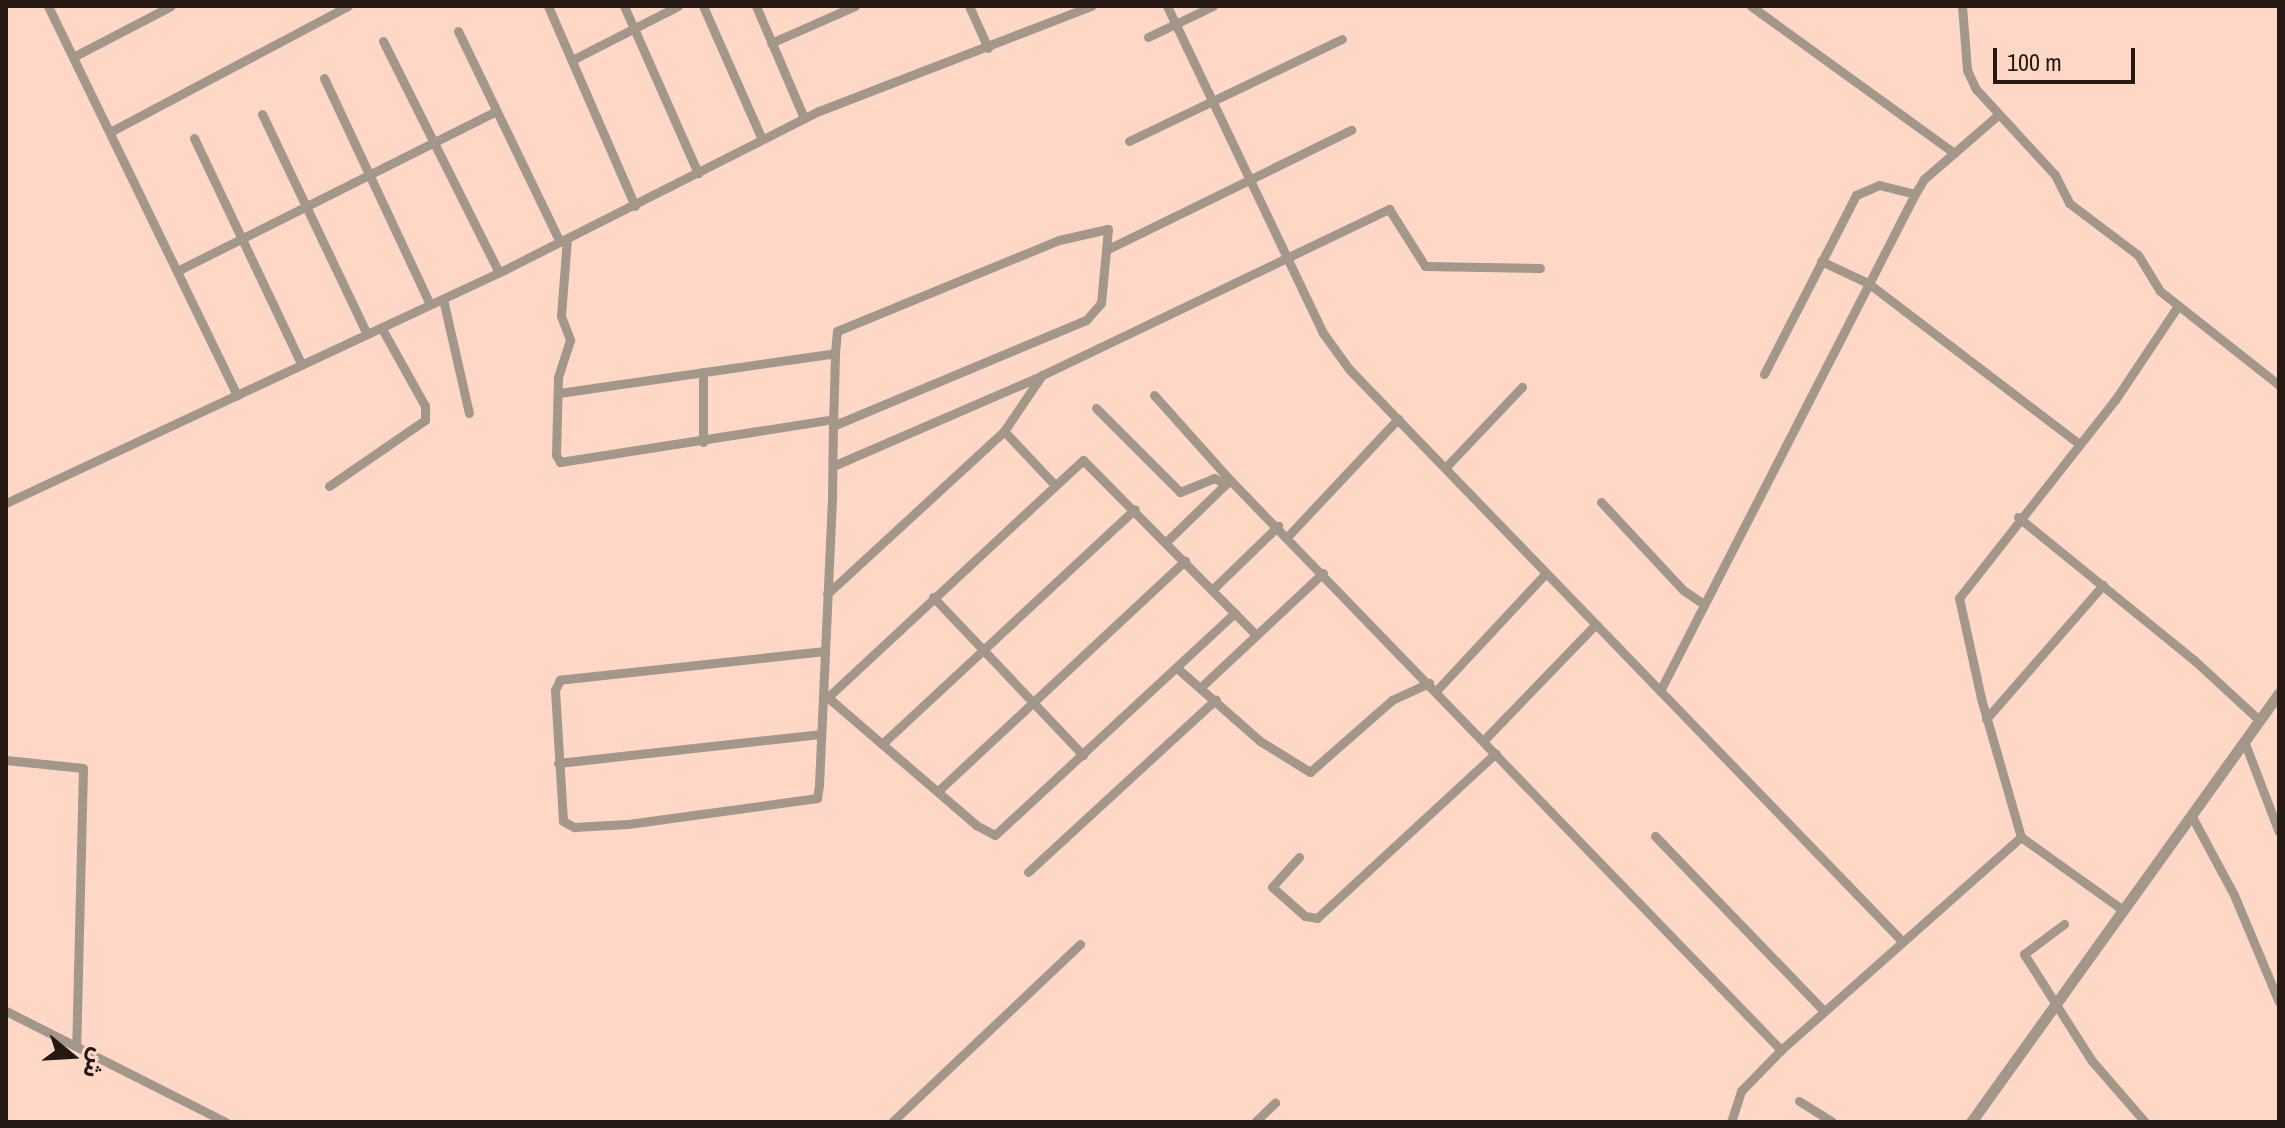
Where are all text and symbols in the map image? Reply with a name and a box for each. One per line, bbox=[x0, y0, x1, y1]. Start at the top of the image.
scale bar bbox=[1997, 32, 2139, 82]
text: 100 m bbox=[2007, 46, 2062, 78]
north arrow bbox=[32, 1016, 112, 1096]
text: ش bbox=[76, 1044, 114, 1082]

